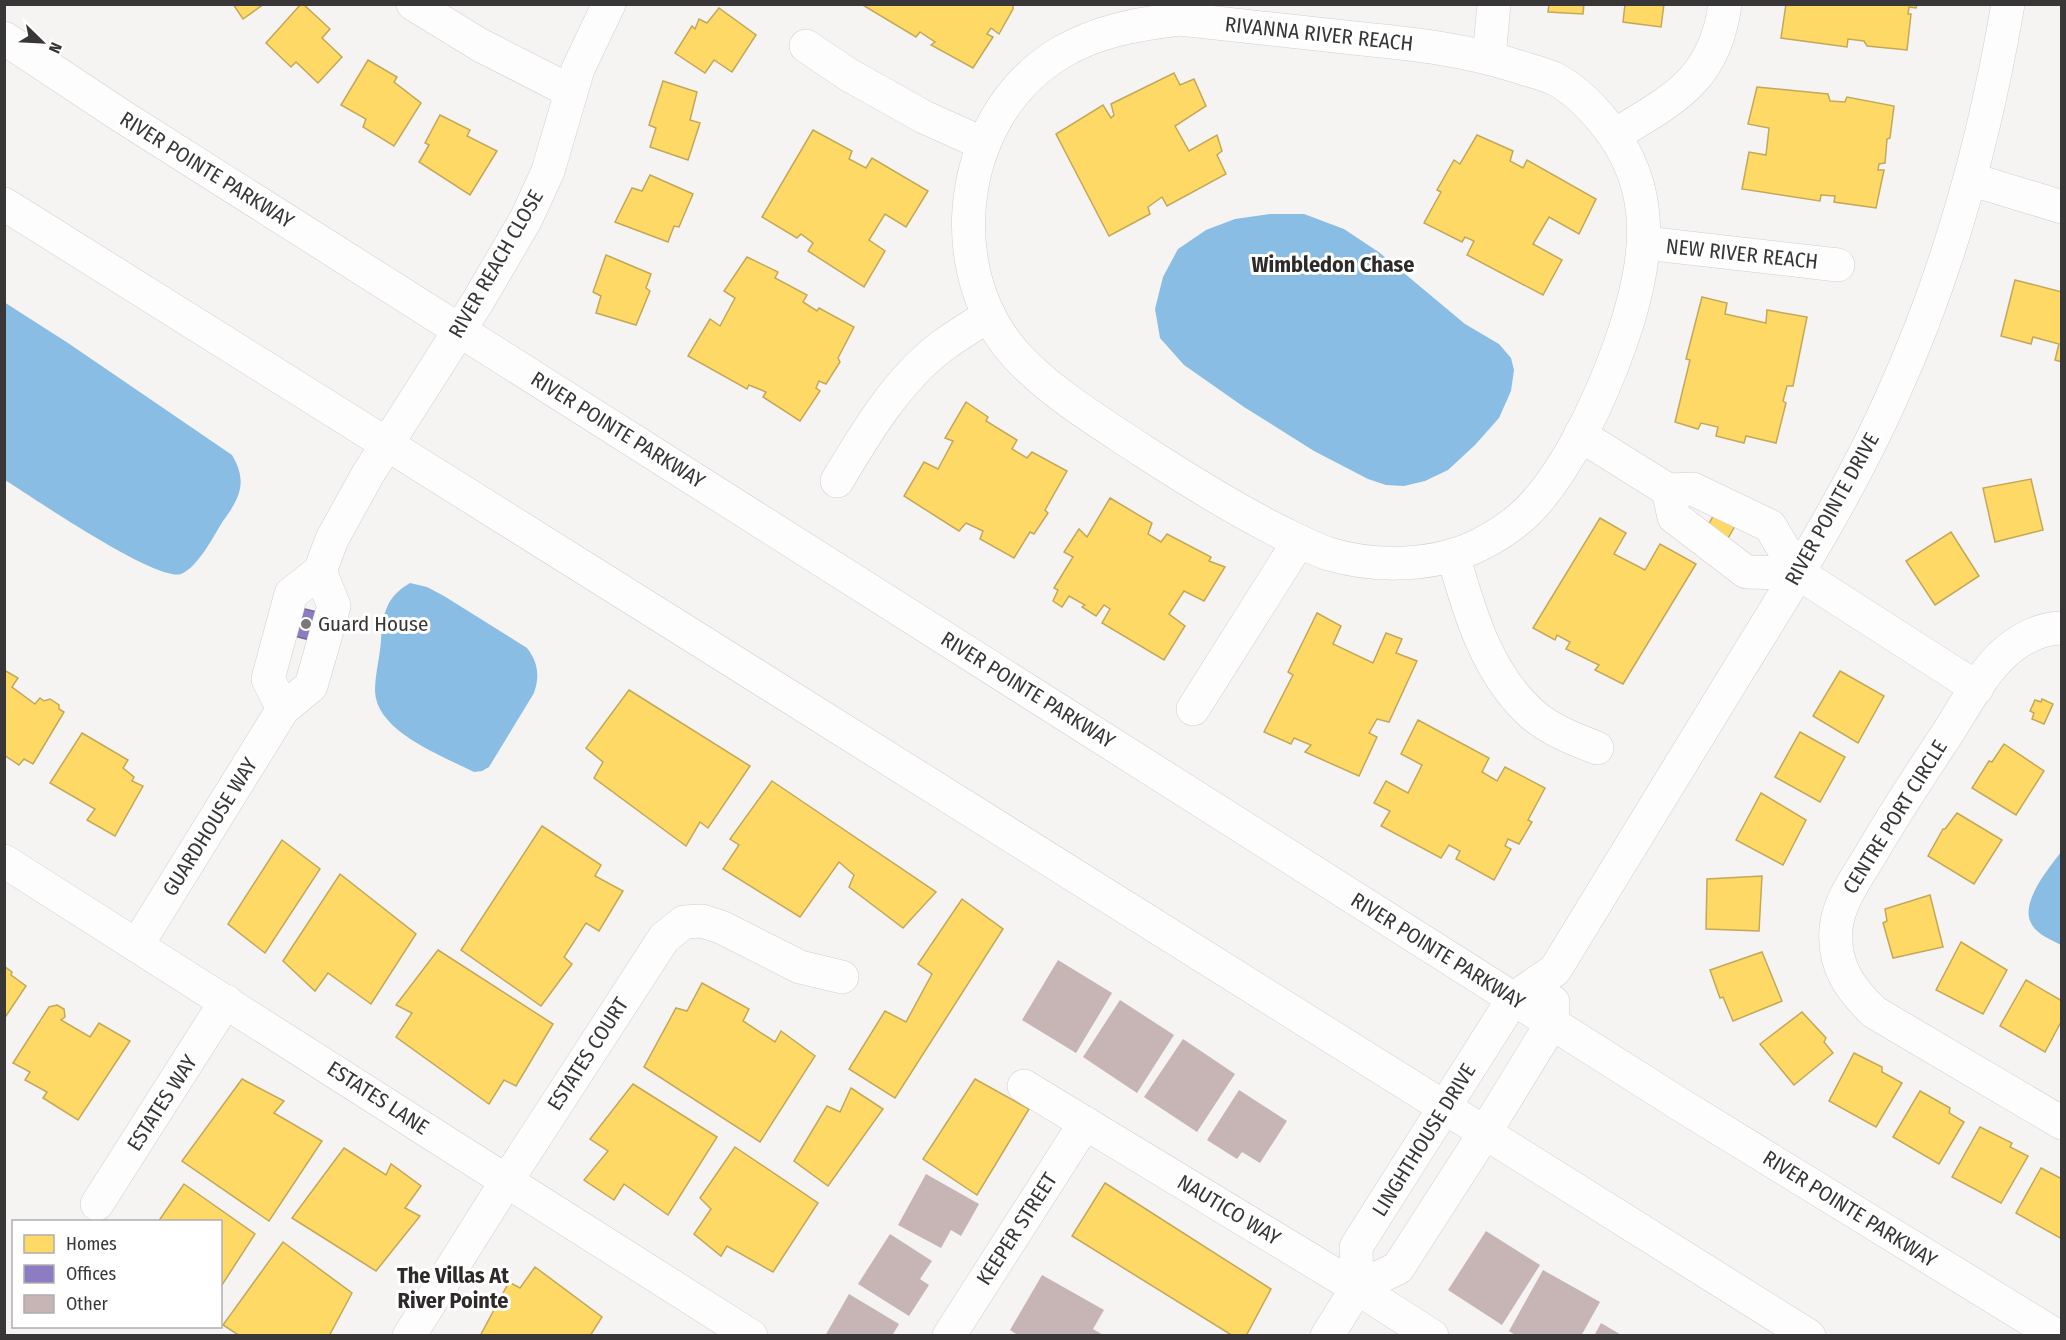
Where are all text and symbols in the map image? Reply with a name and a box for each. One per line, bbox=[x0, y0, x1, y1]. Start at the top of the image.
street label: RIVANNA RIVER REACH bbox=[1224, 11, 1414, 57]
north arrow bbox=[12, 12, 72, 72]
text: N bbox=[45, 40, 66, 56]
street label: RIVER POINTE PARKWAY bbox=[115, 106, 299, 234]
street label: RIVER REACH CLOSE bbox=[443, 185, 549, 343]
street label: NEW RIVER REACH bbox=[1665, 233, 1819, 275]
district label: Wimbledon Chase bbox=[1252, 251, 1414, 278]
street label: RIVER POINTE PARKWAY bbox=[526, 366, 710, 494]
street label: RIVER POINTE DRIVE bbox=[1779, 428, 1885, 590]
place label: Guard House bbox=[318, 611, 428, 637]
marker: Guard House bbox=[299, 617, 313, 631]
street label: RIVER POINTE PARKWAY bbox=[936, 626, 1120, 754]
street label: CENTRE PORT CIRCLE bbox=[1837, 735, 1953, 899]
street label: GUARDHOUSE WAY bbox=[157, 752, 263, 901]
street label: RIVER POINTE PARKWAY bbox=[1346, 887, 1530, 1015]
street label: ESTATES COURT bbox=[542, 992, 634, 1115]
street label: ESTATES WAY bbox=[121, 1050, 203, 1156]
street label: ESTATES LANE bbox=[322, 1056, 434, 1141]
street label: LINGHTHOUSE DRIVE bbox=[1367, 1059, 1481, 1221]
street label: RIVER POINTE PARKWAY bbox=[1758, 1145, 1942, 1273]
street label: KEEPER STREET bbox=[971, 1168, 1063, 1290]
street label: NAUTICO WAY bbox=[1173, 1169, 1286, 1251]
legend bbox=[12, 1220, 222, 1328]
text: Homes bbox=[66, 1233, 117, 1255]
district label: The Villas At River Pointe bbox=[397, 1262, 509, 1314]
text: Offices bbox=[66, 1263, 116, 1285]
text: Other bbox=[66, 1293, 109, 1315]

